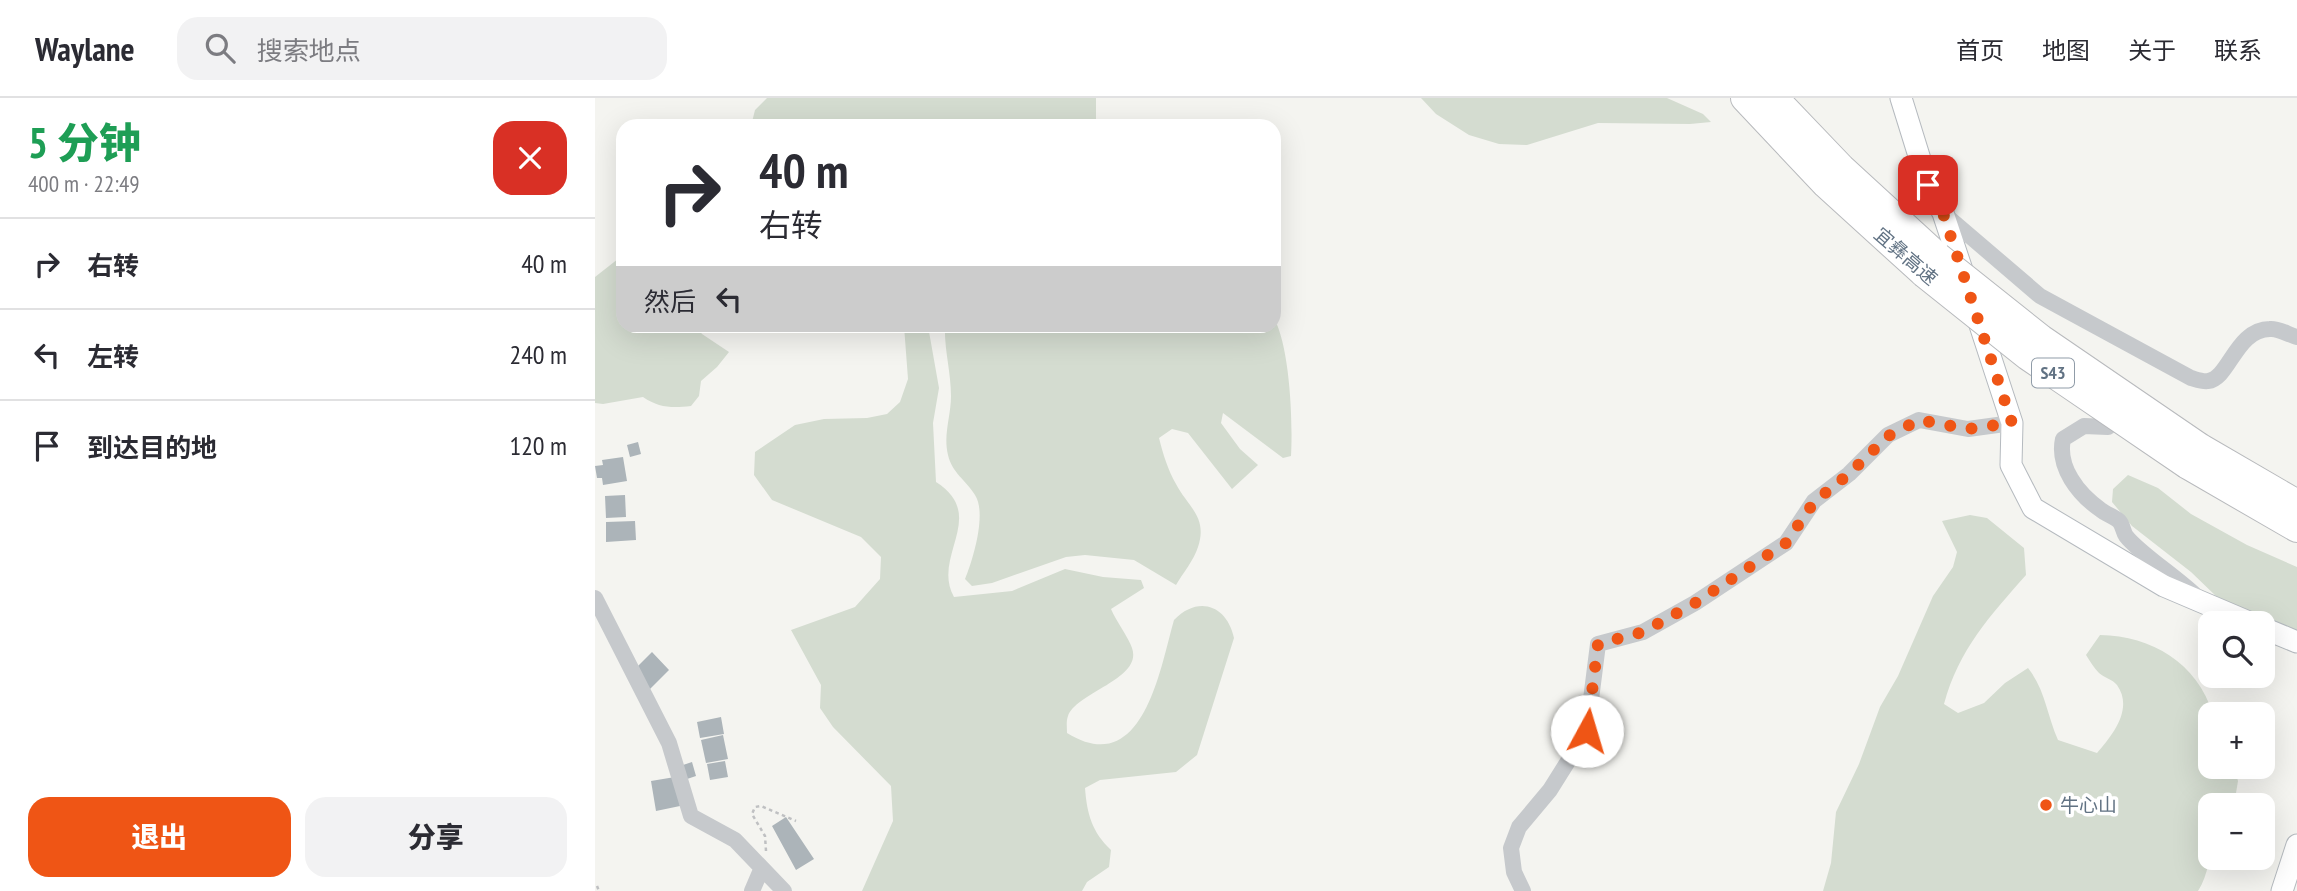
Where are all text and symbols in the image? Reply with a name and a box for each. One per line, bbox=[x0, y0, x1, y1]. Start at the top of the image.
search box bbox=[177, 17, 667, 80]
text: Waylane bbox=[35, 27, 135, 70]
icon: search bbox=[201, 29, 239, 67]
text: 搜索地点 bbox=[257, 34, 361, 67]
text: 首页 bbox=[1956, 35, 2004, 66]
text: 地图 bbox=[2042, 35, 2090, 66]
text: 关于 bbox=[2128, 35, 2176, 66]
text: 联系 bbox=[2214, 35, 2262, 66]
text: 5 分钟 bbox=[28, 115, 141, 170]
button: close bbox=[493, 121, 567, 195]
text: 40 m bbox=[759, 138, 848, 202]
icon: right bbox=[644, 147, 735, 238]
pin bbox=[1898, 155, 1958, 215]
icon: arrive bbox=[1909, 166, 1947, 204]
text: 400 m · 22:49 bbox=[28, 169, 140, 198]
text: 右转 bbox=[759, 204, 823, 246]
street label: 宜彝高速 bbox=[1869, 222, 1943, 290]
icon: right bbox=[28, 245, 66, 283]
text: 40 m bbox=[521, 247, 567, 280]
text: 右转 bbox=[87, 249, 139, 282]
icon: left bbox=[710, 280, 748, 318]
text: 然后 bbox=[644, 285, 696, 318]
icon: left bbox=[28, 336, 66, 374]
text: 240 m bbox=[509, 338, 567, 371]
text: 左转 bbox=[87, 340, 139, 373]
road number: S43 bbox=[2032, 358, 2074, 388]
icon: arrive bbox=[28, 427, 66, 465]
text: 120 m bbox=[509, 429, 567, 462]
text: 到达目的地 bbox=[87, 431, 217, 464]
map controls bbox=[2198, 611, 2275, 870]
button: search bbox=[2198, 611, 2275, 688]
position arrow bbox=[1550, 694, 1624, 768]
button: + bbox=[2198, 702, 2275, 779]
place label: 牛心山 bbox=[2060, 793, 2117, 817]
button: − bbox=[2198, 793, 2275, 870]
button: 退出 bbox=[28, 797, 291, 877]
button: 分享 bbox=[305, 797, 567, 877]
marker: 牛心山 bbox=[2038, 797, 2054, 813]

